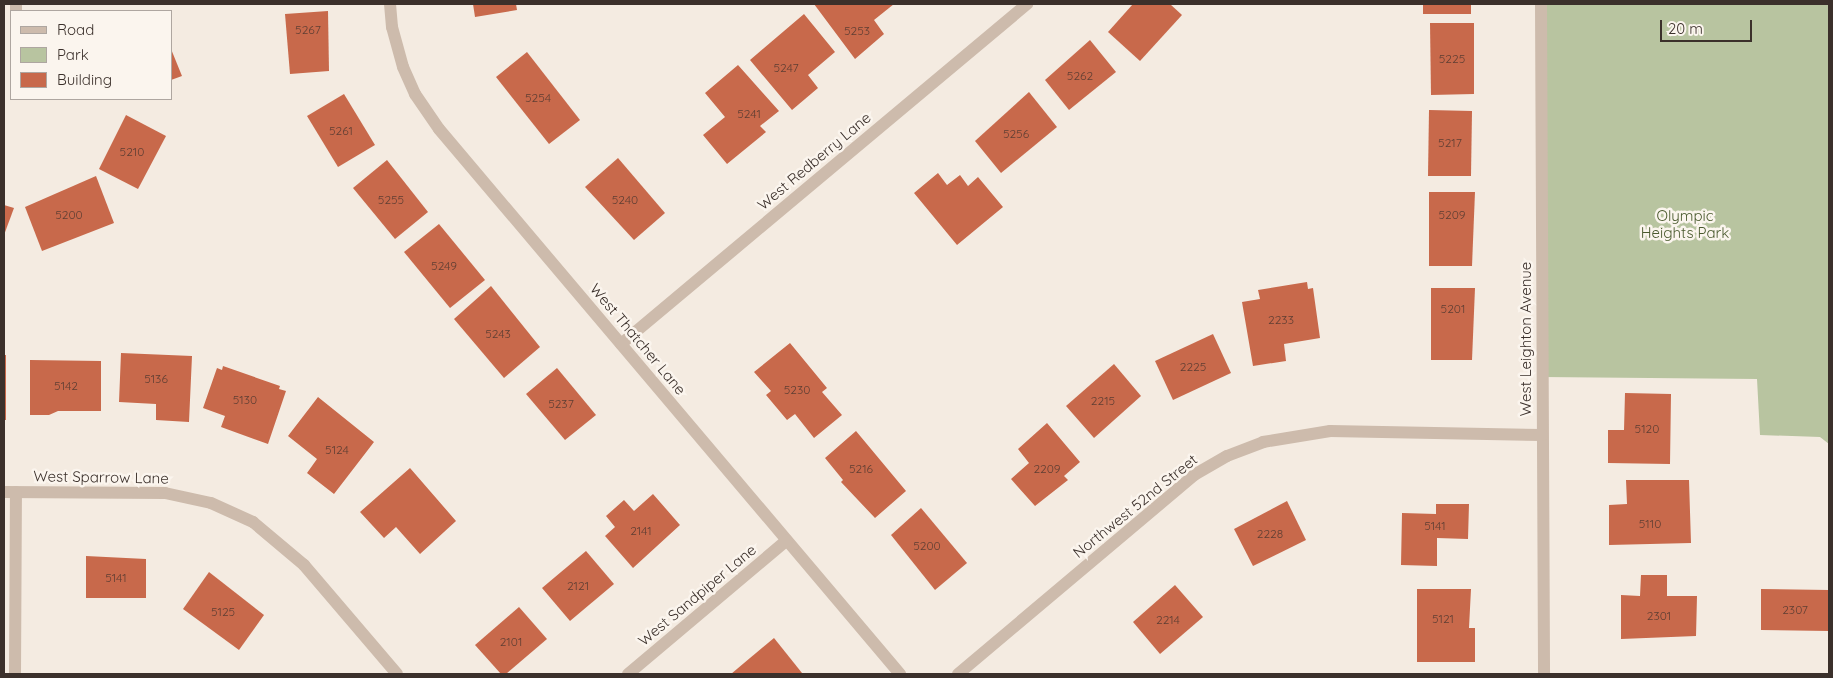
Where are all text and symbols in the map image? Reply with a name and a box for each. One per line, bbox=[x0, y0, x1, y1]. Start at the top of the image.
legend bbox=[10, 10, 172, 100]
scale bar bbox=[1663, 10, 1756, 42]
text: 20 m bbox=[1668, 19, 1703, 38]
text: Road bbox=[57, 20, 94, 39]
house number: 5267 bbox=[295, 23, 321, 37]
house number: 5253 bbox=[844, 24, 870, 38]
text: Park bbox=[57, 45, 89, 64]
house number: 5225 bbox=[1439, 52, 1465, 66]
house number: 5247 bbox=[773, 61, 799, 75]
house number: 5262 bbox=[1067, 69, 1093, 83]
text: Building bbox=[57, 70, 112, 89]
house number: 5254 bbox=[525, 91, 551, 105]
house number: 5241 bbox=[737, 107, 761, 121]
street label: West Redberry Lane bbox=[754, 108, 874, 214]
house number: 5261 bbox=[329, 124, 353, 138]
house number: 5256 bbox=[1003, 127, 1029, 141]
house number: 5217 bbox=[1438, 136, 1462, 150]
house number: 5210 bbox=[120, 145, 144, 159]
house number: 5255 bbox=[378, 193, 404, 207]
house number: 5240 bbox=[612, 193, 638, 207]
park label: Olympic Heights Park bbox=[1641, 206, 1729, 241]
house number: 5200 bbox=[55, 208, 83, 222]
house number: 5209 bbox=[1438, 208, 1466, 222]
house number: 5249 bbox=[431, 259, 457, 273]
street label: West Leighton Avenue bbox=[1517, 262, 1535, 416]
street label: West Thatcher Lane bbox=[586, 280, 690, 398]
house number: 5201 bbox=[1441, 302, 1465, 316]
house number: 2233 bbox=[1268, 313, 1294, 327]
house number: 5243 bbox=[485, 327, 511, 341]
house number: 2225 bbox=[1180, 360, 1206, 374]
house number: 5136 bbox=[144, 372, 168, 386]
house number: 5142 bbox=[54, 379, 78, 393]
house number: 5230 bbox=[784, 383, 810, 397]
house number: 5130 bbox=[233, 393, 257, 407]
house number: 2215 bbox=[1091, 394, 1115, 408]
house number: 5237 bbox=[548, 397, 574, 411]
house number: 5120 bbox=[1635, 422, 1659, 436]
house number: 5124 bbox=[325, 443, 349, 457]
street label: Northwest 52nd Street bbox=[1069, 450, 1201, 562]
house number: 5216 bbox=[849, 462, 873, 476]
house number: 2209 bbox=[1033, 462, 1061, 476]
street label: West Sparrow Lane bbox=[33, 467, 169, 487]
house number: 5110 bbox=[1639, 517, 1661, 531]
house number: 5141 bbox=[1424, 519, 1446, 533]
house number: 2141 bbox=[630, 524, 652, 538]
house number: 2228 bbox=[1257, 527, 1283, 541]
house number: 5200 bbox=[913, 539, 941, 553]
street label: West Sandpiper Lane bbox=[634, 540, 760, 650]
house number: 5141 bbox=[105, 571, 127, 585]
house number: 2121 bbox=[567, 579, 589, 593]
house number: 2307 bbox=[1782, 603, 1808, 617]
house number: 5125 bbox=[211, 605, 235, 619]
house number: 2301 bbox=[1647, 609, 1671, 623]
house number: 5121 bbox=[1432, 612, 1454, 626]
house number: 2214 bbox=[1156, 613, 1180, 627]
house number: 2101 bbox=[500, 635, 522, 649]

